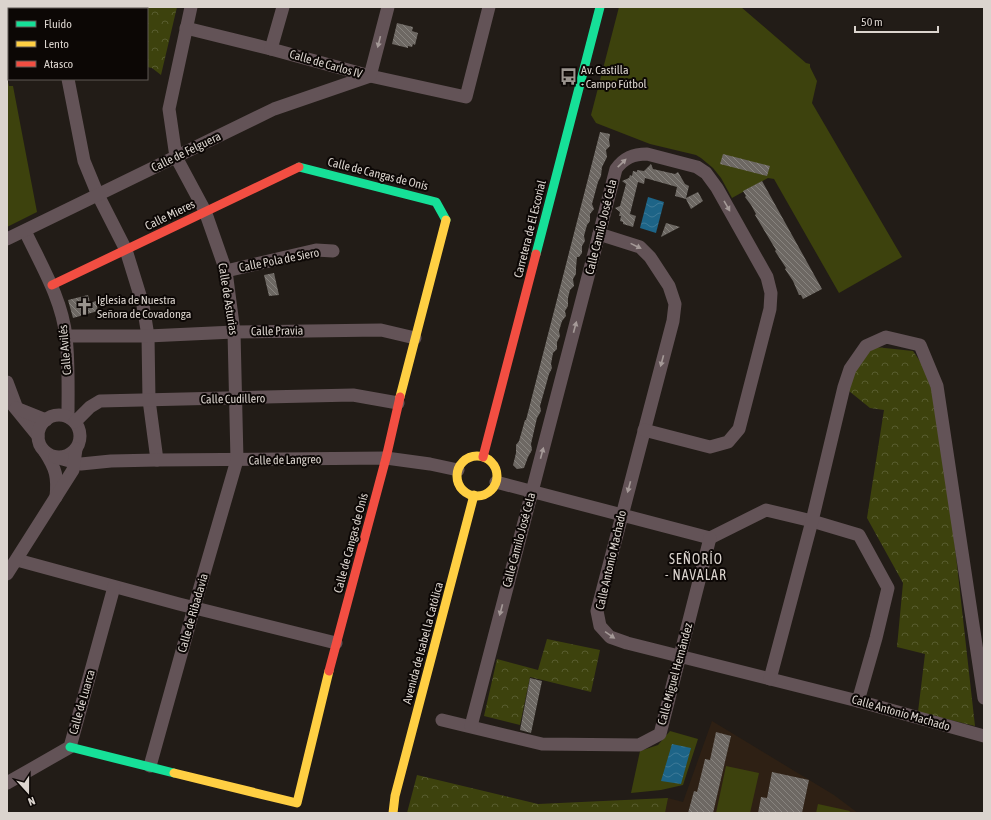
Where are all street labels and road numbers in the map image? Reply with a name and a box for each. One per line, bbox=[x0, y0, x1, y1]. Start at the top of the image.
street label: Calle de Carlos IV bbox=[288, 47, 364, 81]
street label: Calle de Felguera bbox=[149, 129, 223, 175]
street label: Calle de Cangas de Onís bbox=[326, 155, 430, 193]
street label: Carretera de El Escorial bbox=[511, 178, 549, 279]
street label: Calle Camilo José Cela bbox=[582, 178, 620, 276]
street label: Calle Mieres bbox=[143, 197, 197, 233]
street label: Calle Pola de Siero bbox=[238, 245, 321, 275]
street label: Calle de Asturias bbox=[215, 262, 241, 336]
street label: Calle Avilés bbox=[56, 324, 74, 376]
street label: Calle Pravia bbox=[251, 324, 303, 338]
street label: Calle Cudillero bbox=[200, 391, 266, 407]
street label: Calle de Langreo bbox=[248, 452, 322, 468]
street label: Calle de Cangas de Onís bbox=[331, 491, 371, 595]
street label: Calle Camilo José Cela bbox=[500, 491, 538, 589]
street label: Calle Antonio Machado bbox=[593, 509, 629, 611]
street label: Calle de Ribadavia bbox=[175, 572, 211, 654]
street label: Avenida de Isabel la Católica bbox=[400, 581, 446, 705]
street label: Calle Miguel Hernández bbox=[655, 621, 696, 727]
street label: Calle de Luarca bbox=[66, 668, 98, 736]
street label: Calle Antonio Machado bbox=[850, 692, 952, 734]

